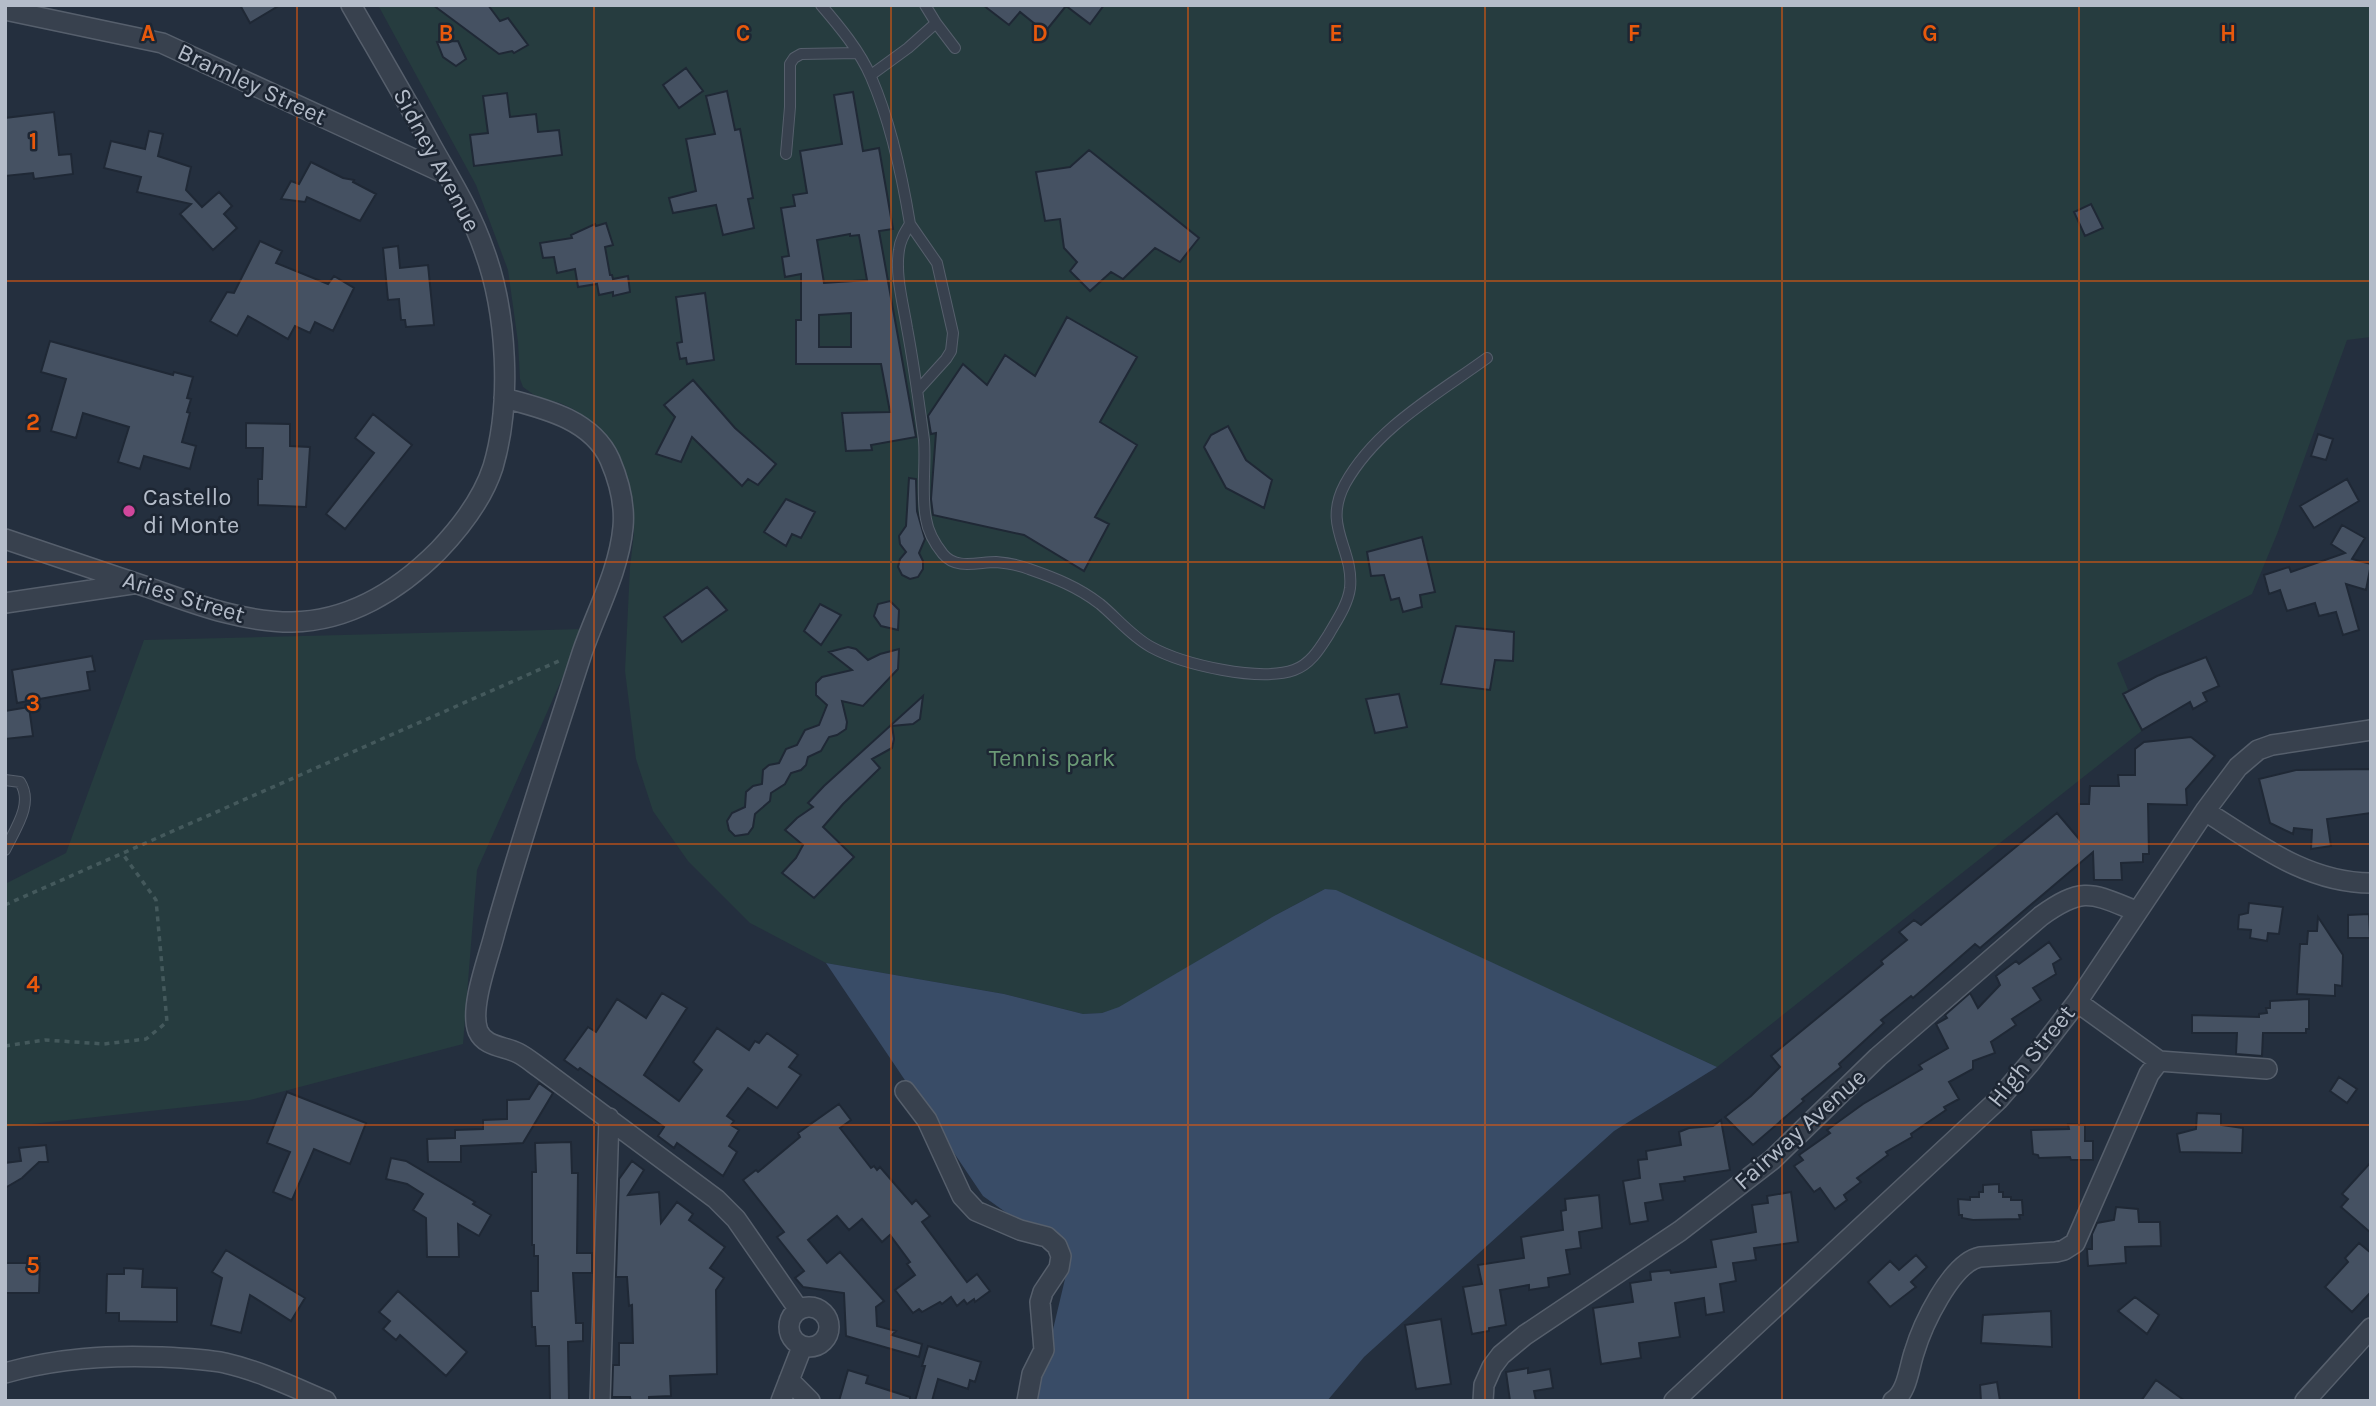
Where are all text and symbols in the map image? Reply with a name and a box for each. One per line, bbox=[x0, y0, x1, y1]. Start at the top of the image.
text: A bbox=[141, 20, 155, 47]
text: B bbox=[439, 20, 453, 47]
text: C bbox=[736, 20, 750, 47]
text: D bbox=[1032, 20, 1048, 47]
text: E bbox=[1329, 20, 1343, 47]
text: F bbox=[1628, 20, 1640, 47]
text: G bbox=[1922, 20, 1938, 47]
text: H bbox=[2220, 20, 2236, 47]
street label: Bramley Street bbox=[173, 37, 331, 131]
street label: Sidney Avenue bbox=[387, 83, 487, 237]
text: 1 bbox=[29, 128, 37, 155]
text: 2 bbox=[26, 409, 40, 436]
place label: Castello di Monte bbox=[143, 483, 239, 539]
marker: Castello di Monte bbox=[121, 503, 137, 519]
street label: Aries Street bbox=[120, 565, 248, 629]
text: 3 bbox=[26, 690, 40, 717]
park label: Tennis park bbox=[989, 744, 1115, 772]
text: 4 bbox=[26, 971, 40, 998]
street label: High Street bbox=[1981, 999, 2081, 1113]
street label: Fairway Avenue bbox=[1728, 1063, 1872, 1195]
text: 5 bbox=[26, 1252, 40, 1279]

